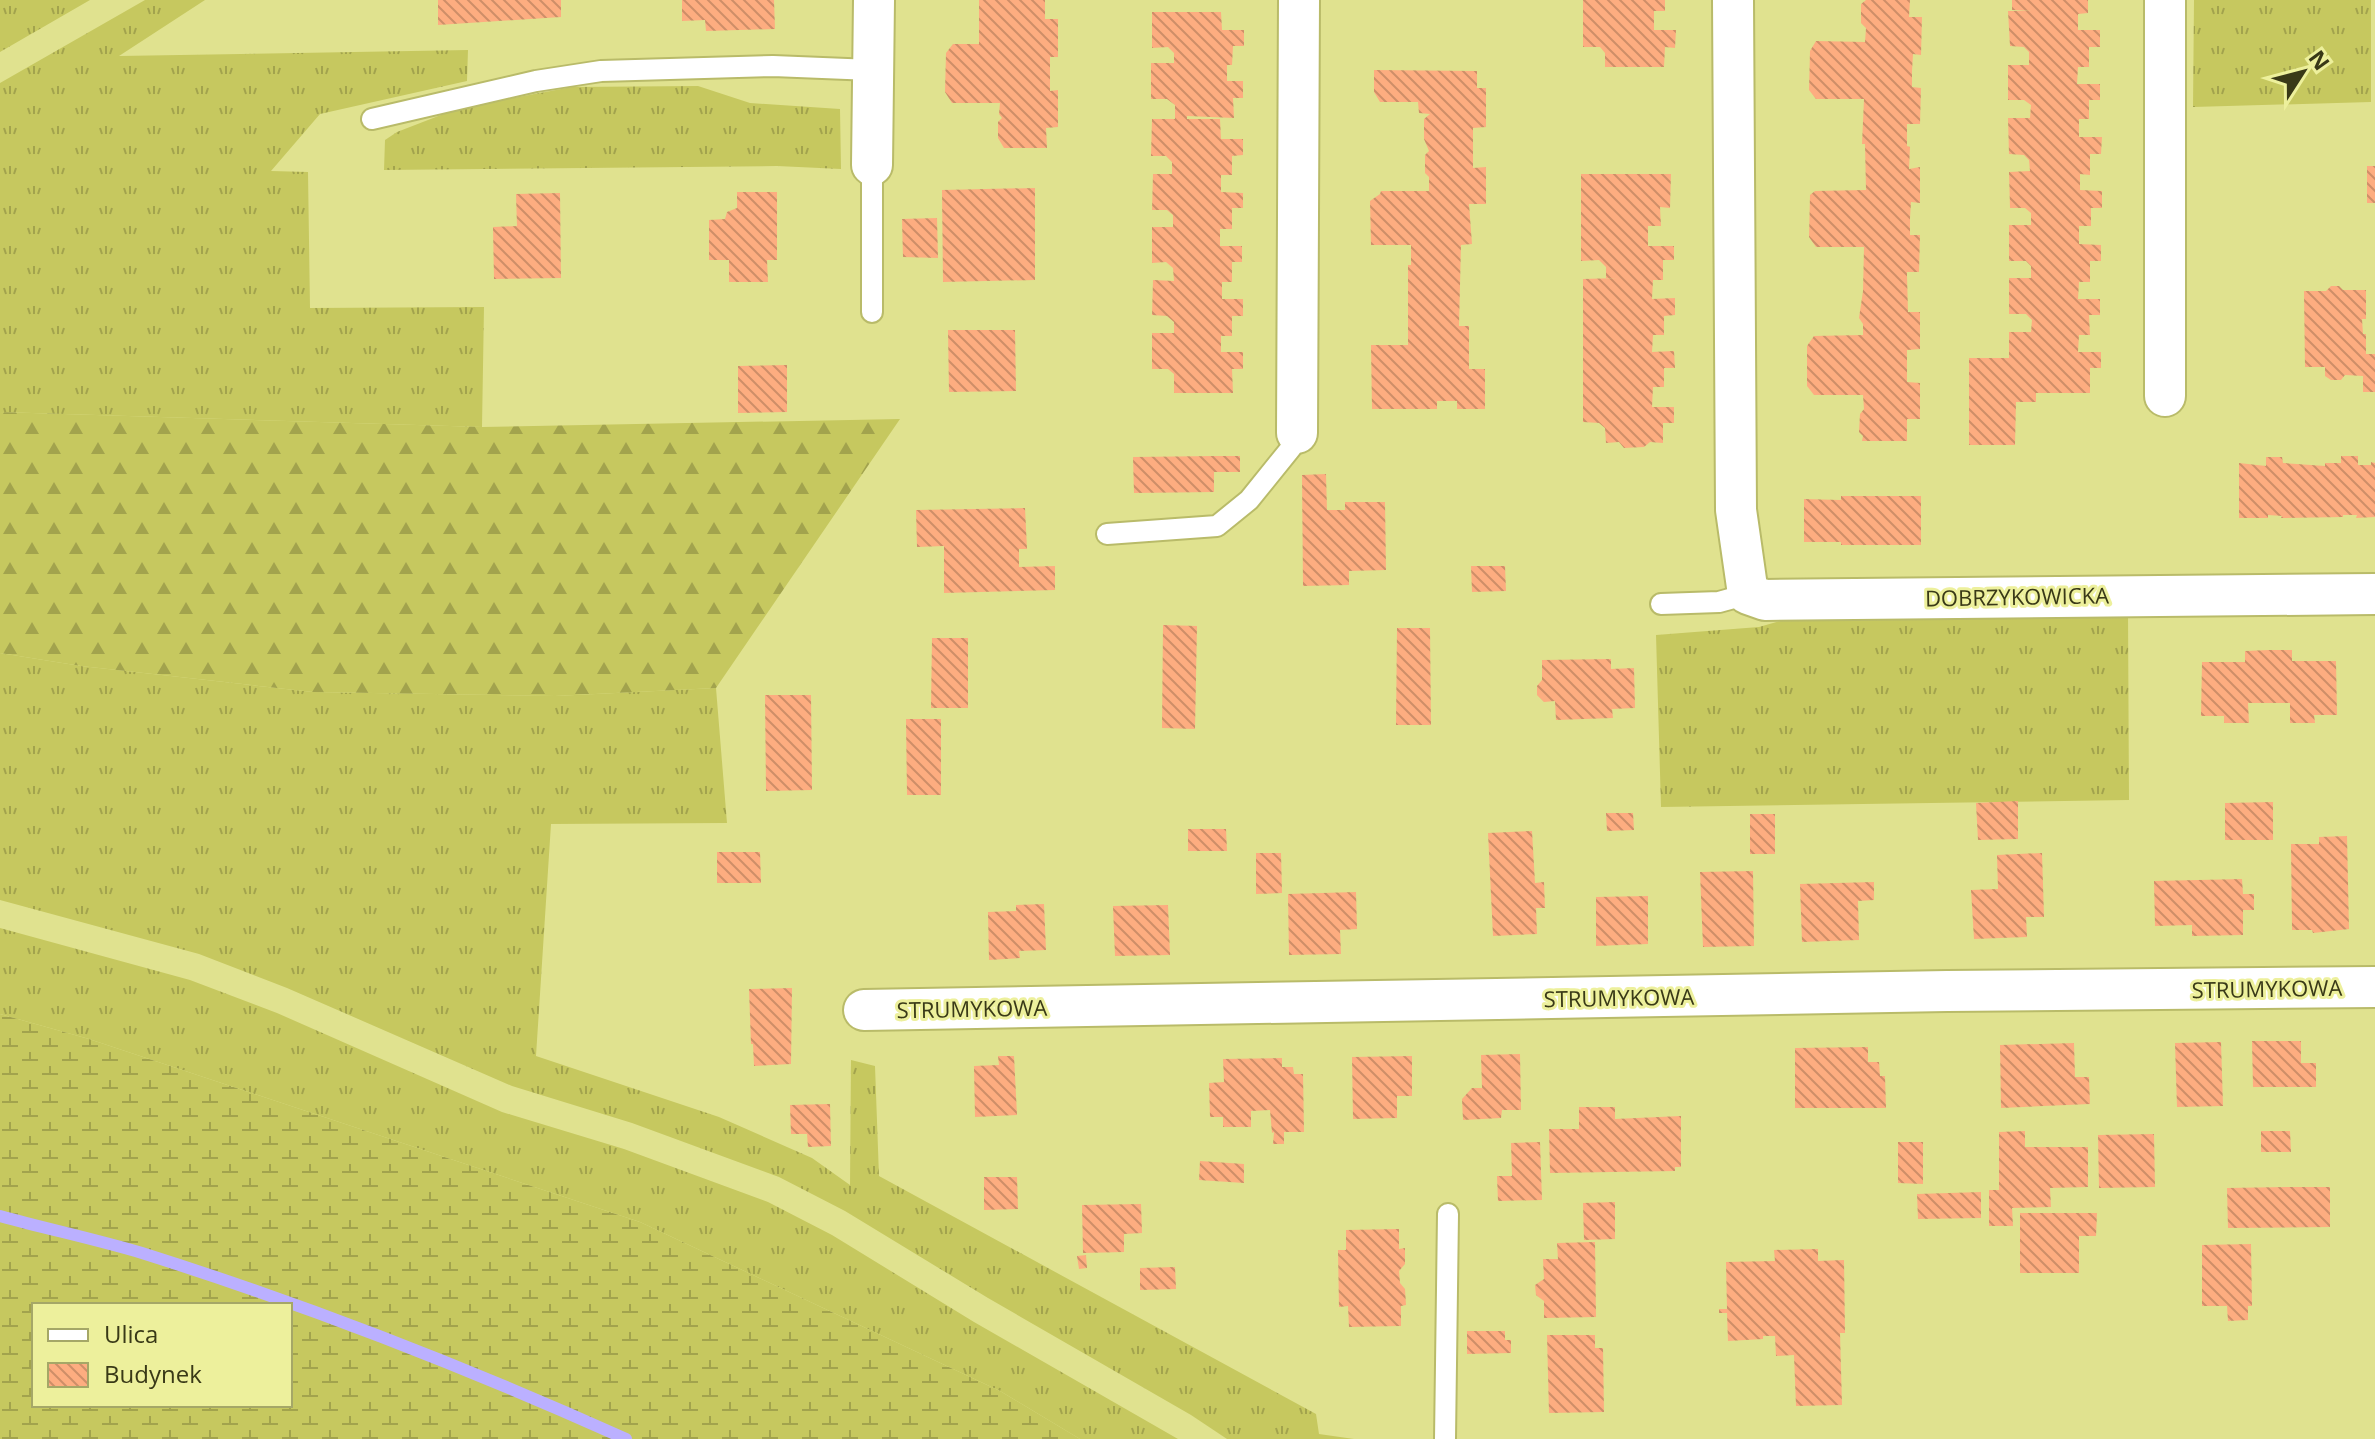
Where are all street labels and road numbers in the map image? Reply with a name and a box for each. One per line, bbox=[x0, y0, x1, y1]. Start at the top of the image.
street label: DOBRZYKOWICKA bbox=[1925, 579, 2109, 613]
street label: STRUMYKOWA bbox=[2191, 972, 2343, 1004]
street label: STRUMYKOWA bbox=[1543, 981, 1695, 1013]
street label: STRUMYKOWA bbox=[896, 992, 1048, 1024]

